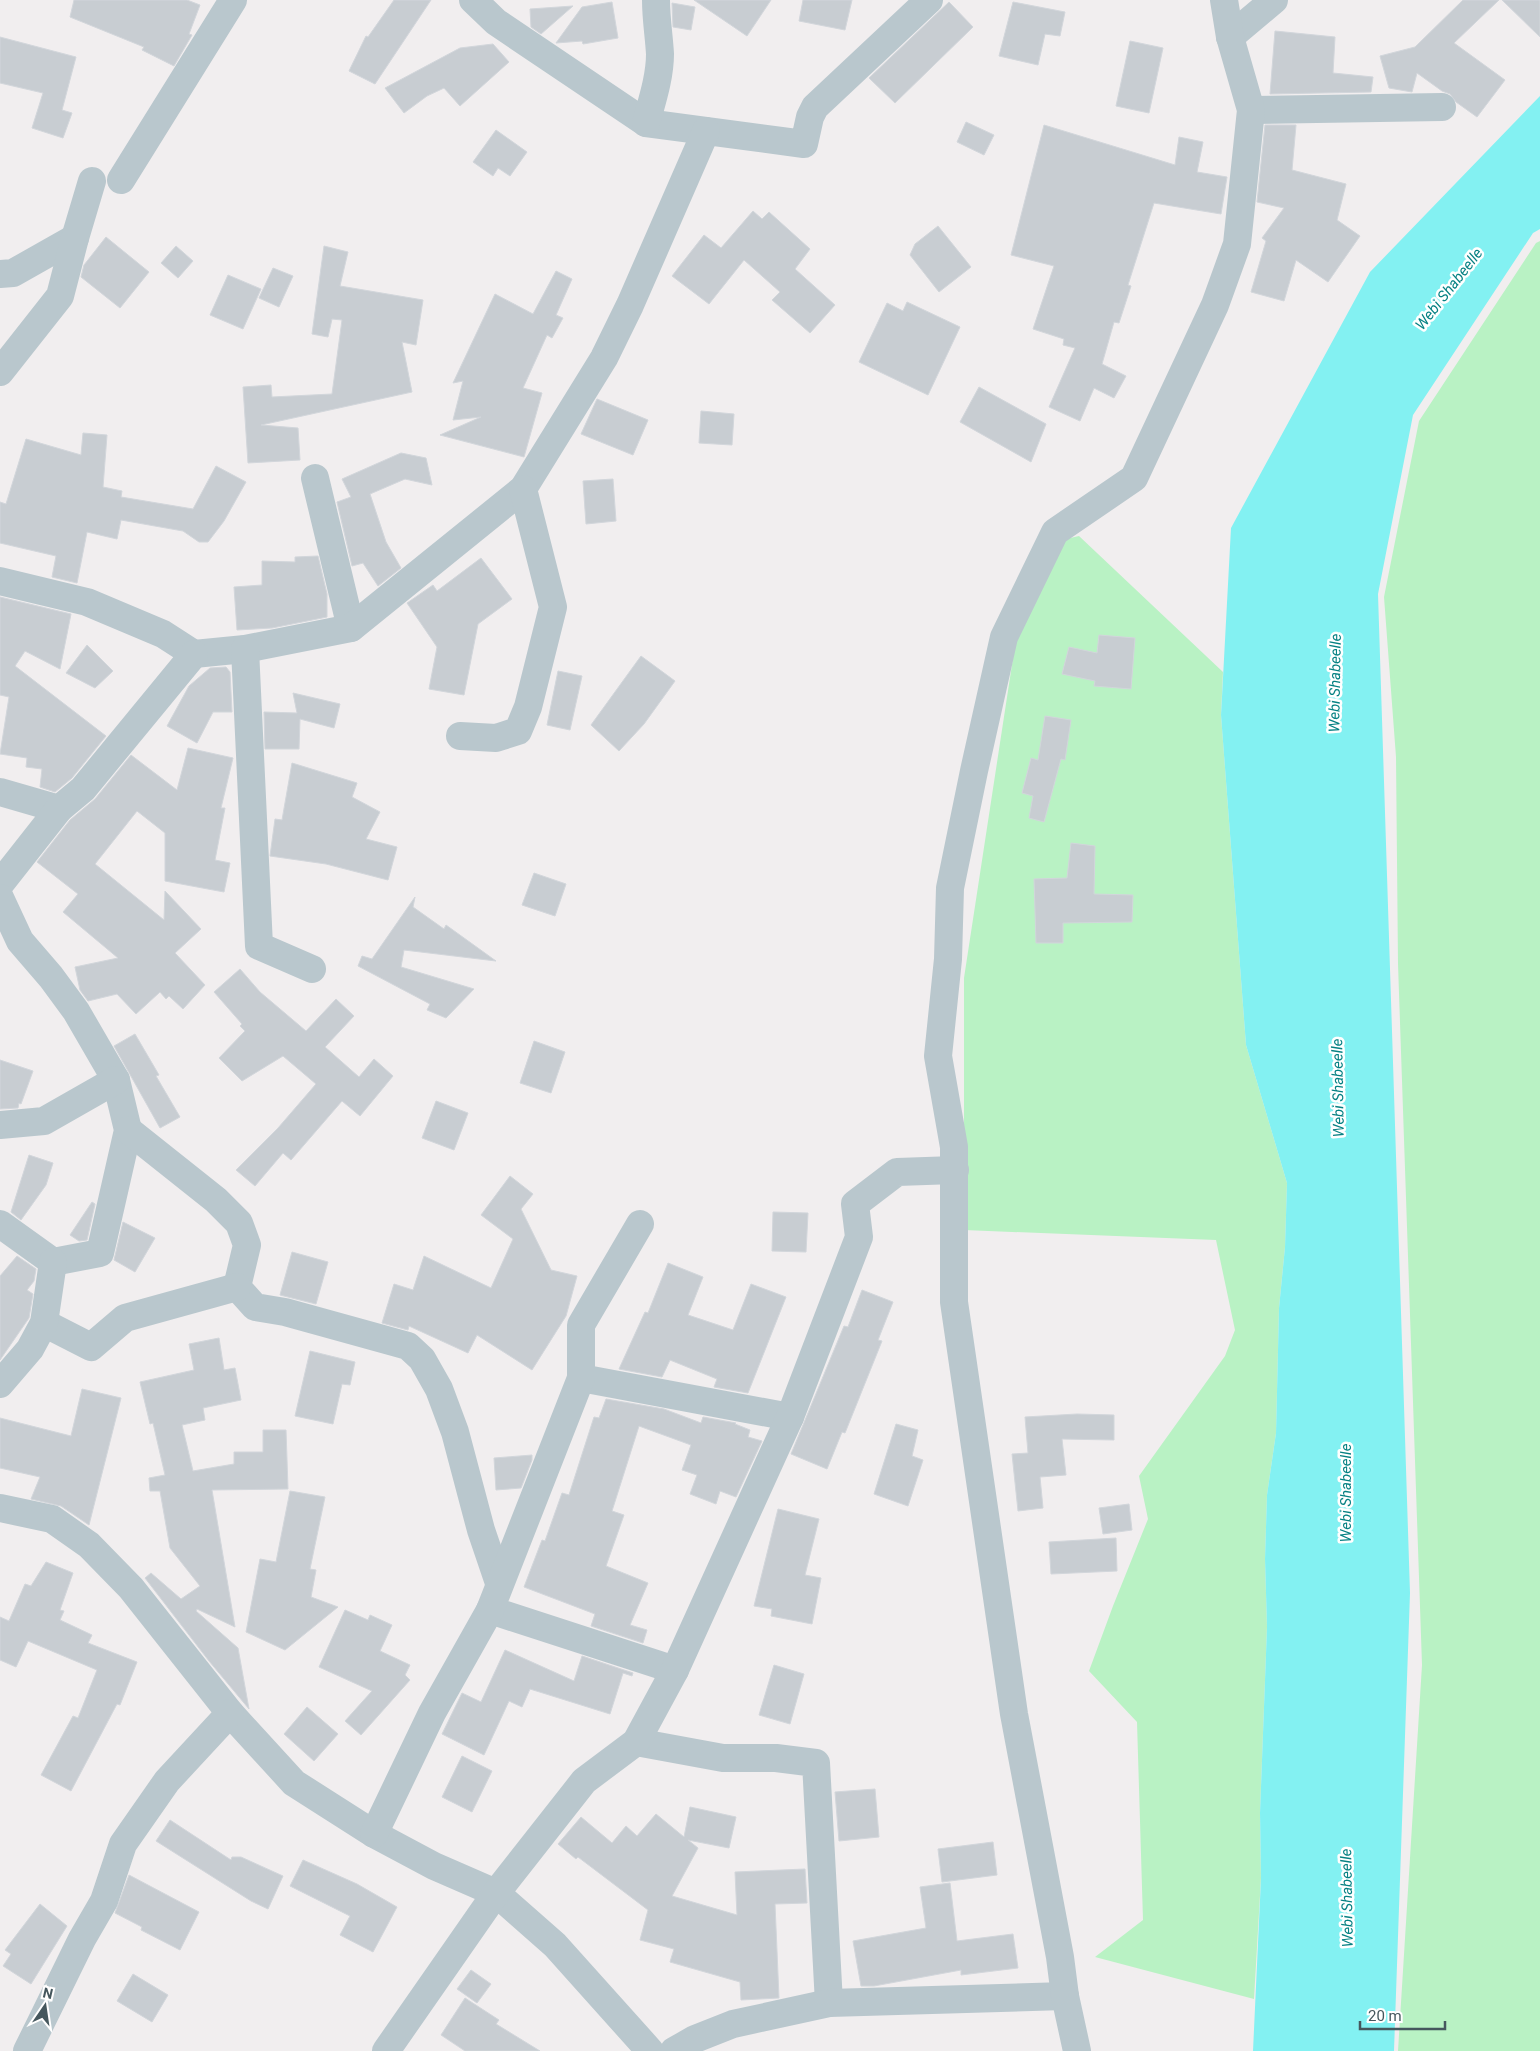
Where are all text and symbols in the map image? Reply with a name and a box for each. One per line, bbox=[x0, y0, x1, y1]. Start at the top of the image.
water label: Webi Shabeelle bbox=[1412, 244, 1487, 333]
water label: Webi Shabeelle bbox=[1325, 633, 1345, 733]
water label: Webi Shabeelle bbox=[1328, 1038, 1348, 1138]
water label: Webi Shabeelle bbox=[1337, 1443, 1355, 1542]
water label: Webi Shabeelle bbox=[1337, 1848, 1357, 1948]
north arrow bbox=[20, 1981, 70, 2031]
text: N bbox=[41, 1984, 55, 2002]
scale bar bbox=[1360, 1998, 1445, 2030]
text: 20 m bbox=[1368, 2007, 1402, 2025]

